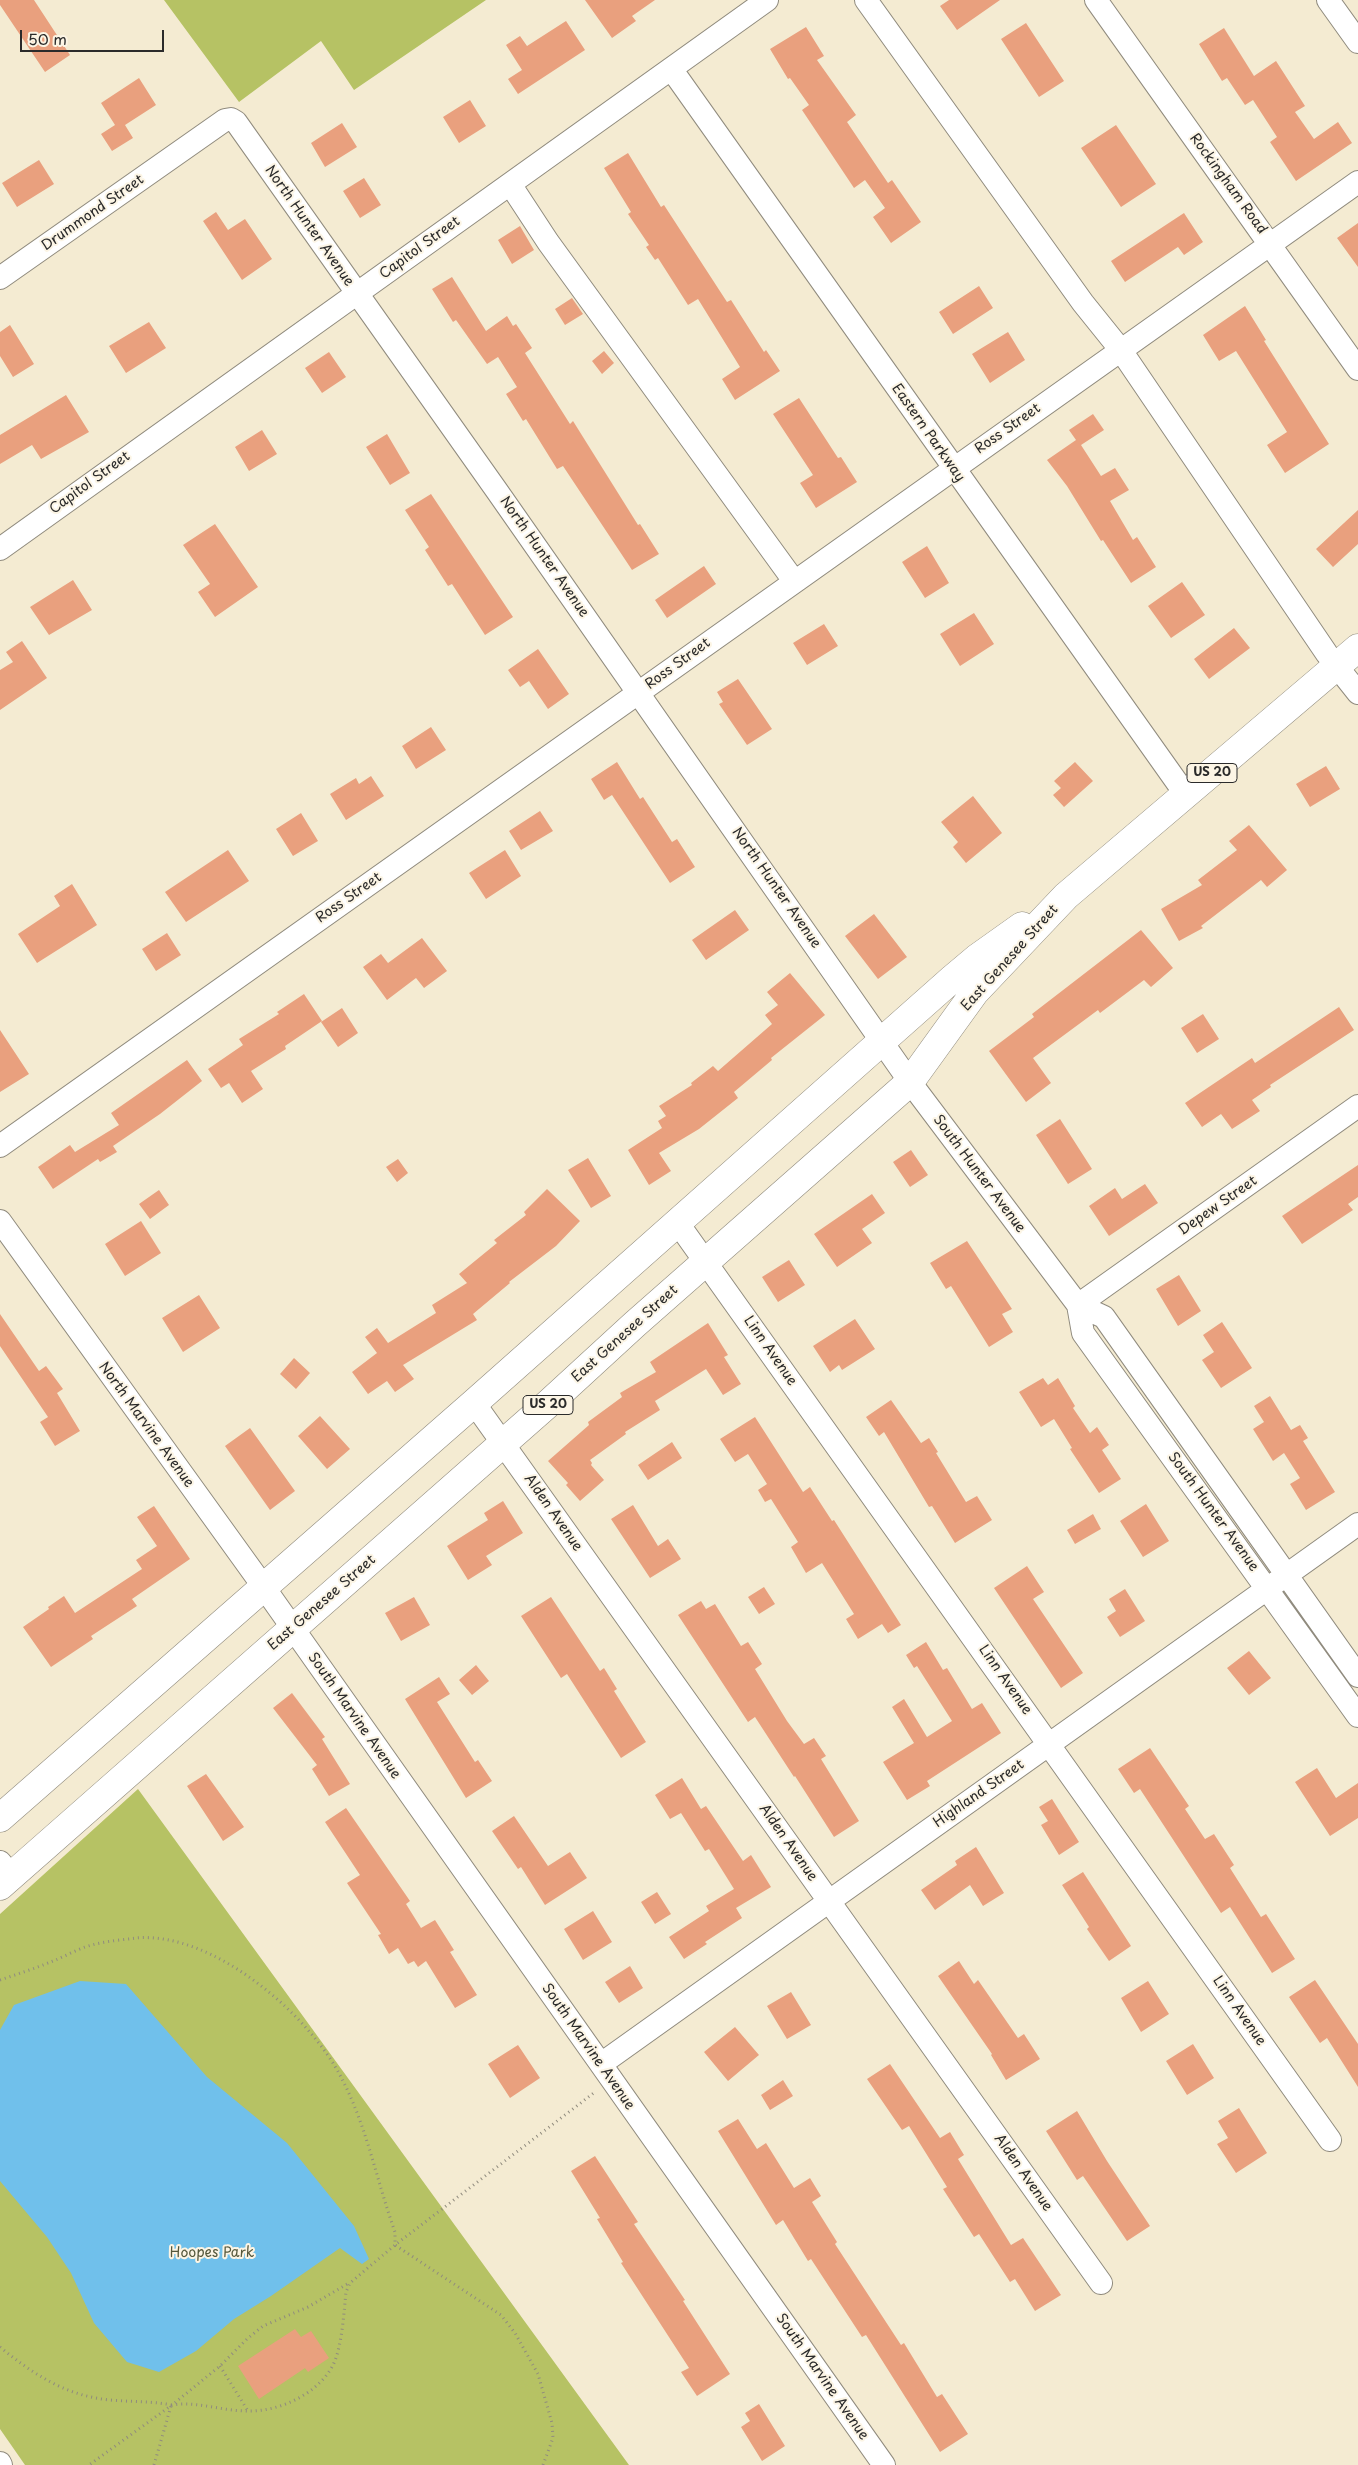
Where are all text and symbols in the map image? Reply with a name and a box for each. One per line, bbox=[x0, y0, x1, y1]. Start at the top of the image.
scale bar bbox=[22, 20, 166, 52]
text: 50 m bbox=[28, 27, 67, 50]
street label: Rockingham Road bbox=[1186, 130, 1270, 238]
street label: North Hunter Avenue bbox=[261, 162, 357, 290]
street label: Drummond Street bbox=[39, 171, 147, 255]
street label: Capitol Street bbox=[376, 213, 464, 283]
street label: Eastern Parkway bbox=[888, 381, 968, 485]
street label: Ross Street bbox=[972, 400, 1044, 458]
street label: Capitol Street bbox=[46, 448, 134, 518]
street label: North Hunter Avenue bbox=[496, 493, 592, 621]
street label: Ross Street bbox=[642, 635, 714, 693]
road number: US 20 bbox=[1187, 764, 1237, 782]
street label: North Hunter Avenue bbox=[728, 824, 824, 952]
street label: Ross Street bbox=[313, 869, 385, 927]
street label: East Genesee Street bbox=[958, 901, 1062, 1015]
street label: South Hunter Avenue bbox=[929, 1112, 1029, 1236]
street label: Depew Street bbox=[1175, 1173, 1261, 1239]
street label: East Genesee Street bbox=[568, 1282, 682, 1386]
street label: Linn Avenue bbox=[740, 1313, 800, 1389]
street label: North Marvine Avenue bbox=[95, 1359, 197, 1491]
road number: US 20 bbox=[523, 1396, 573, 1414]
street label: South Hunter Avenue bbox=[1164, 1449, 1262, 1575]
street label: Alden Avenue bbox=[520, 1471, 586, 1555]
street label: East Genesee Street bbox=[265, 1552, 379, 1654]
street label: Linn Avenue bbox=[975, 1642, 1035, 1718]
street label: South Marvine Avenue bbox=[304, 1650, 404, 1782]
street label: Highland Street bbox=[930, 1756, 1028, 1832]
street label: Alden Avenue bbox=[755, 1801, 821, 1885]
street label: Linn Avenue bbox=[1209, 1973, 1269, 2049]
street label: South Marvine Avenue bbox=[538, 1981, 638, 2113]
street label: Alden Avenue bbox=[990, 2131, 1056, 2215]
park label: Hoopes Park bbox=[170, 2245, 254, 2261]
street label: South Marvine Avenue bbox=[772, 2311, 872, 2443]

